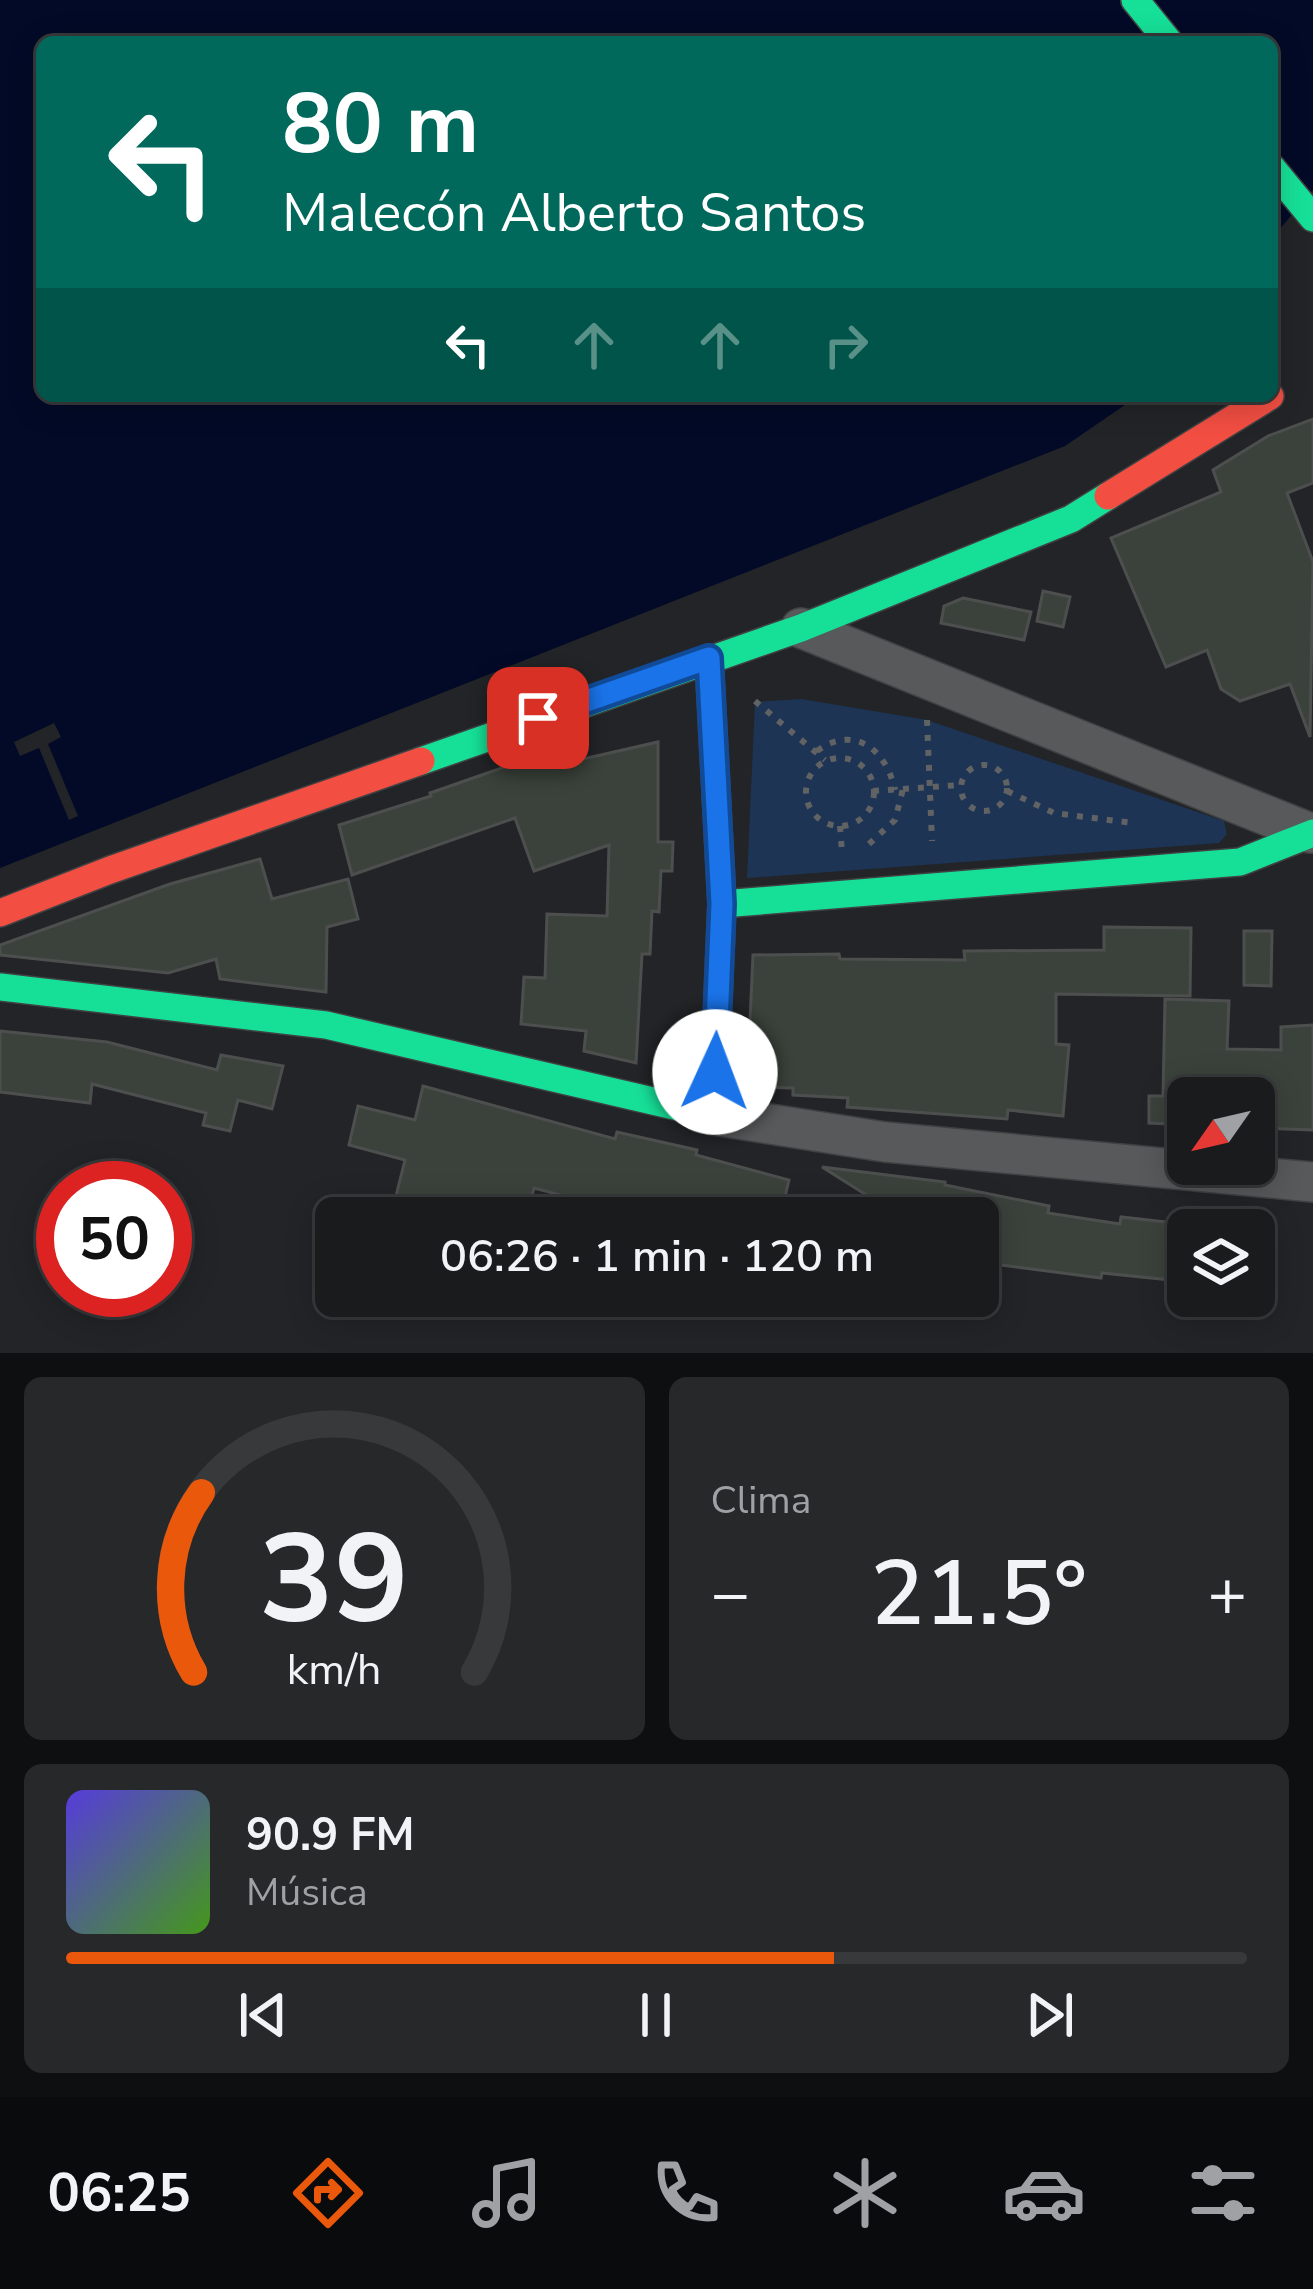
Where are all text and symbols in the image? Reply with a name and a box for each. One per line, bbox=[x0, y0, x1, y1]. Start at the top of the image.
text: 80 m bbox=[282, 67, 479, 182]
icon: left bbox=[84, 84, 240, 240]
text: Malecón Alberto Santos bbox=[282, 176, 866, 250]
icon: left bbox=[435, 312, 501, 378]
icon: ahead bbox=[561, 312, 627, 378]
icon: ahead bbox=[687, 312, 753, 378]
icon: right bbox=[813, 312, 879, 378]
pin bbox=[487, 667, 589, 769]
icon: arrive bbox=[505, 685, 571, 751]
position arrow bbox=[652, 1009, 778, 1135]
north arrow bbox=[1167, 1077, 1275, 1185]
map controls bbox=[1167, 1077, 1275, 1317]
speed limit sign: 50 bbox=[36, 1161, 192, 1317]
button: layers bbox=[1167, 1209, 1275, 1317]
text: 06:26 · 1 min · 120 m bbox=[440, 1226, 874, 1287]
text: Clima bbox=[711, 1474, 811, 1527]
text: 39 bbox=[259, 1495, 409, 1665]
text: 21.5° bbox=[870, 1533, 1087, 1656]
text: − bbox=[711, 1549, 750, 1639]
text: + bbox=[1207, 1549, 1247, 1639]
text: km/h bbox=[287, 1640, 382, 1698]
text: 90.9 FM bbox=[246, 1805, 415, 1866]
text: Música bbox=[246, 1866, 368, 1919]
icon: previous bbox=[230, 1982, 296, 2048]
icon: pause bbox=[623, 1982, 689, 2048]
icon: next bbox=[1017, 1982, 1083, 2048]
icon: directions bbox=[286, 2151, 370, 2235]
icon: music bbox=[465, 2151, 549, 2235]
icon: phone bbox=[644, 2151, 728, 2235]
icon: climate bbox=[823, 2151, 907, 2235]
icon: car bbox=[1002, 2151, 1086, 2235]
icon: filters bbox=[1181, 2151, 1265, 2235]
text: 06:25 bbox=[48, 2156, 191, 2230]

